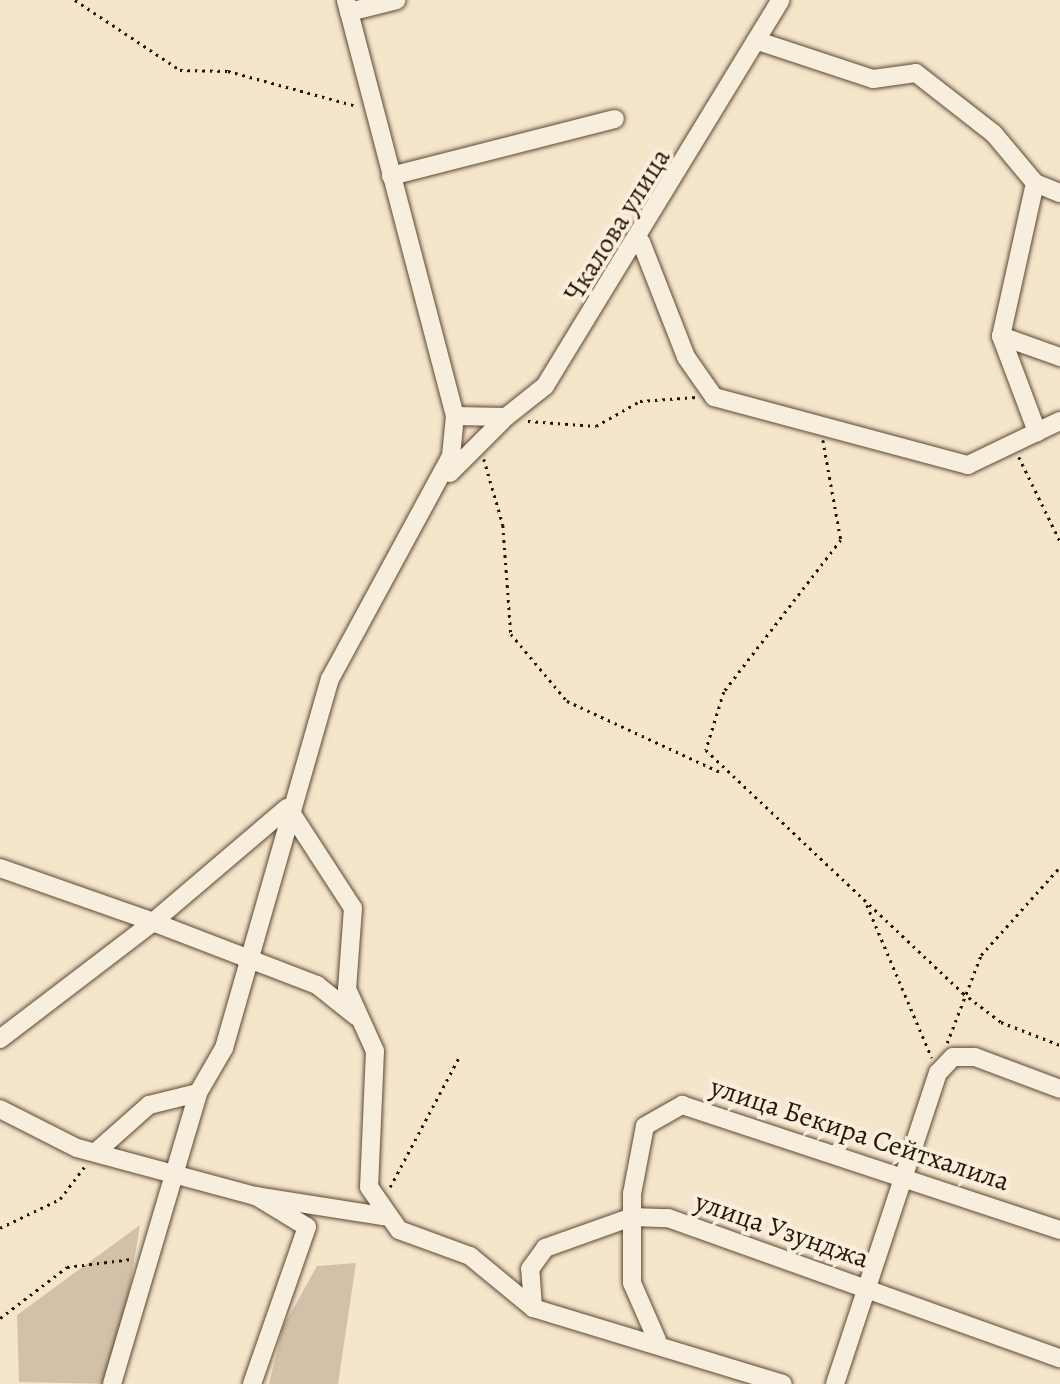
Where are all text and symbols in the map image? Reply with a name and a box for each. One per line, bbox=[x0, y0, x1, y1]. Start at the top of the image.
street label: Чкалова улица bbox=[556, 142, 678, 308]
street label: улица Бекира Сейтхалила bbox=[706, 1070, 1014, 1198]
street label: улица Узунджа bbox=[691, 1185, 873, 1275]

